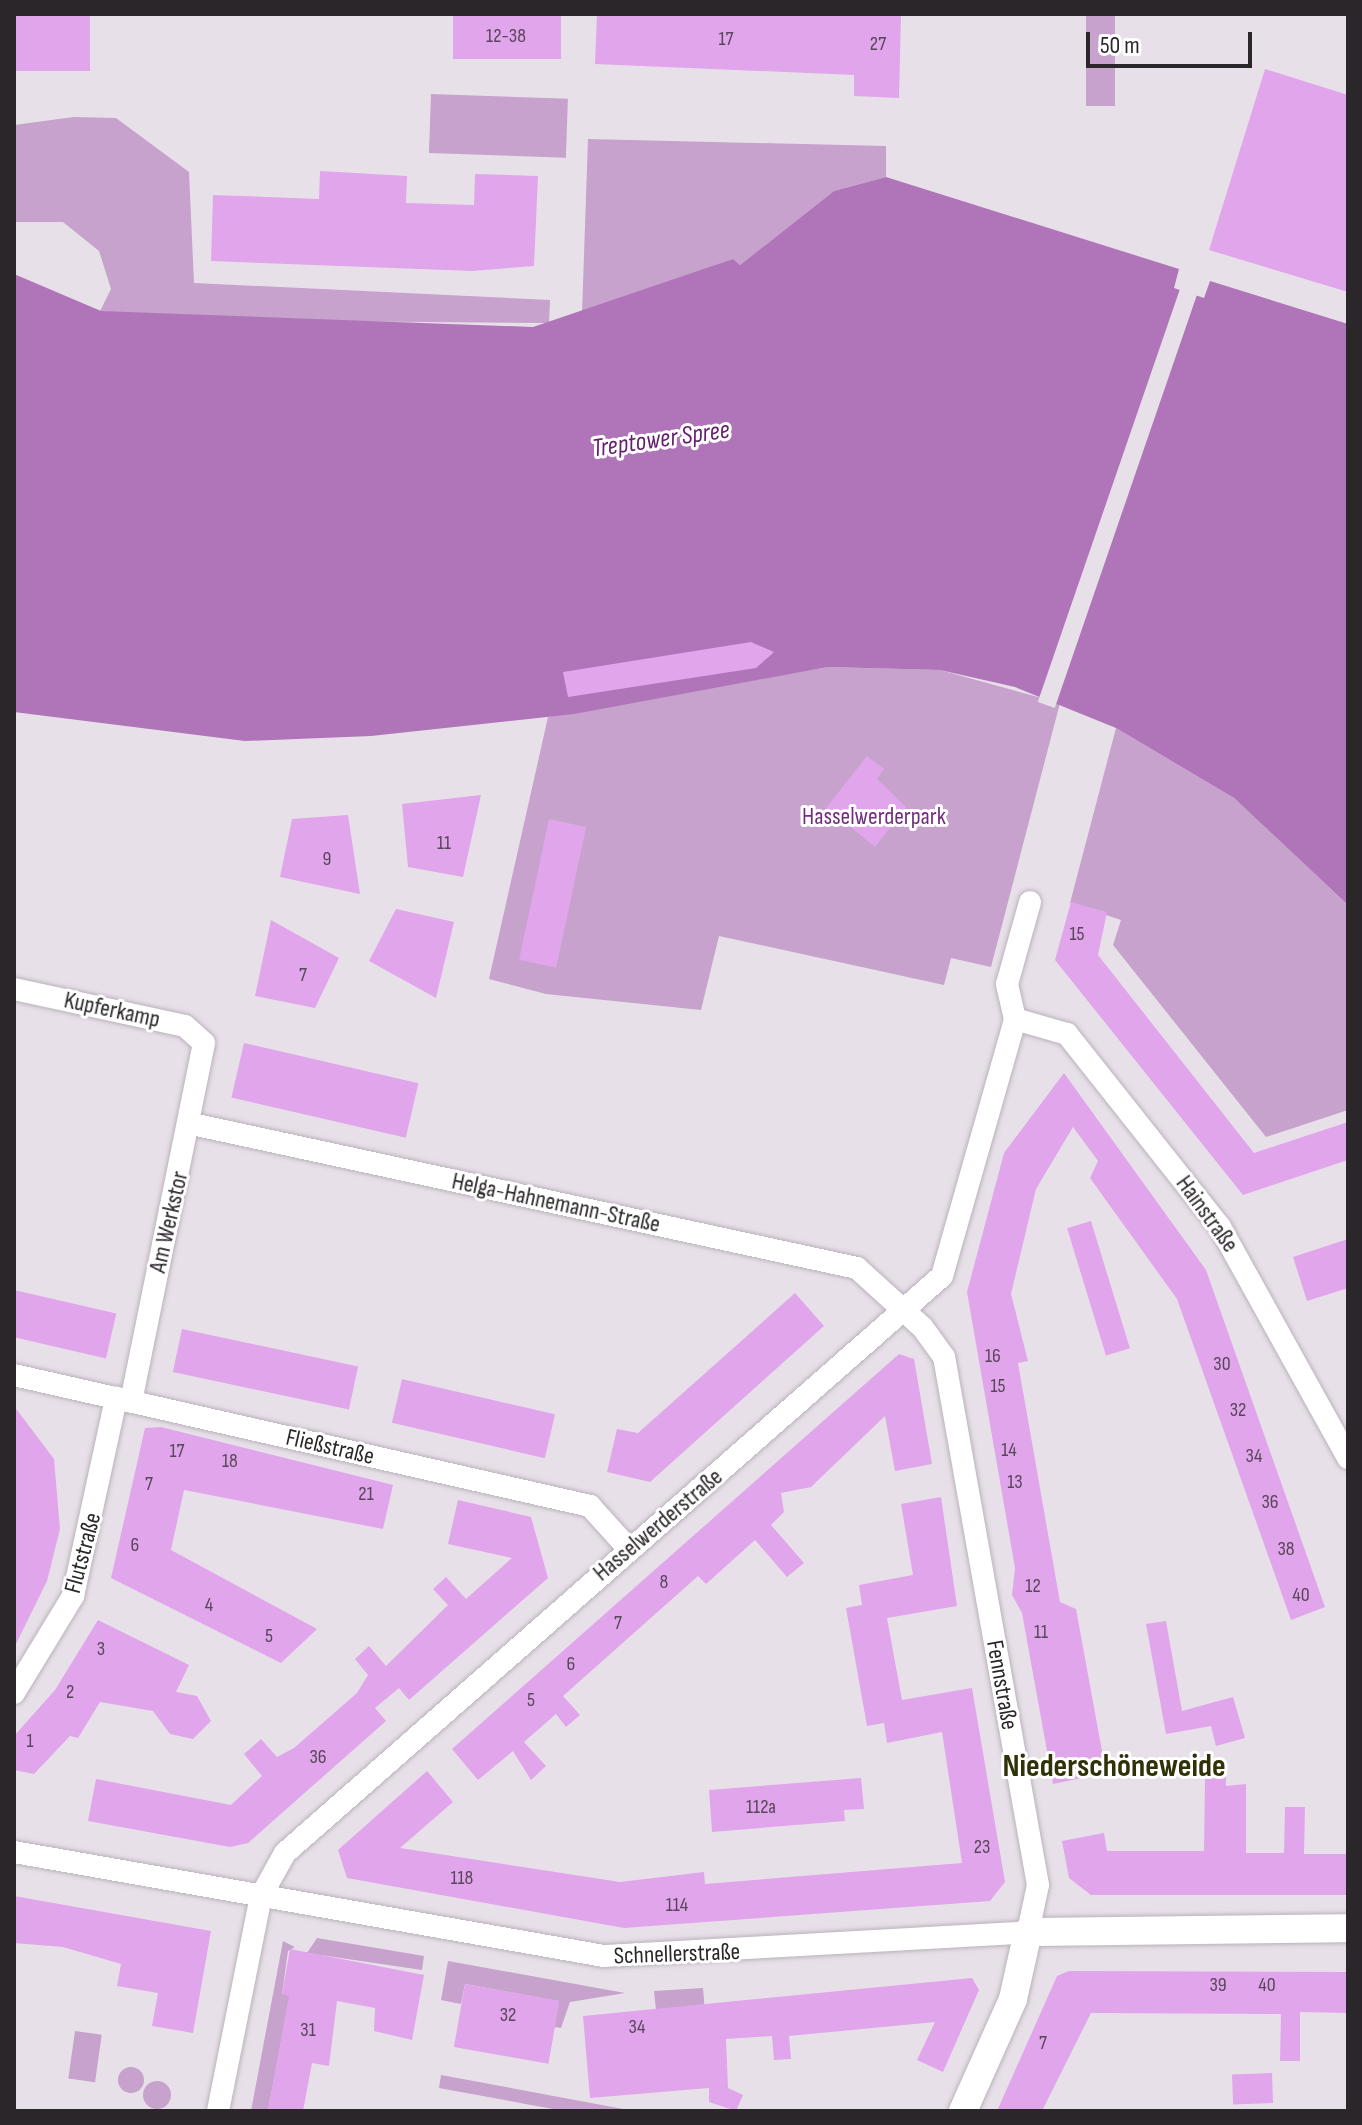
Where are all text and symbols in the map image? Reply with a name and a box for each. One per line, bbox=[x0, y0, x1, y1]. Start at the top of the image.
scale bar bbox=[1090, 16, 1256, 66]
house number: 12-38 bbox=[486, 24, 526, 48]
house number: 17 bbox=[719, 27, 733, 51]
text: 50 m bbox=[1100, 31, 1140, 60]
house number: 27 bbox=[870, 32, 886, 56]
water label: Treptower Spree bbox=[590, 415, 732, 465]
park label: Hasselwerderpark bbox=[802, 803, 946, 831]
house number: 11 bbox=[437, 831, 451, 855]
house number: 9 bbox=[323, 847, 331, 871]
house number: 15 bbox=[1069, 922, 1085, 946]
house number: 7 bbox=[299, 963, 307, 987]
street label: Kupferkamp bbox=[61, 986, 163, 1034]
street label: Helga-Hahnemann-Straße bbox=[449, 1167, 663, 1239]
street label: Am Werkstor bbox=[143, 1169, 195, 1275]
street label: Hainstraße bbox=[1170, 1170, 1244, 1258]
house number: 16 bbox=[985, 1344, 1001, 1368]
house number: 30 bbox=[1213, 1352, 1231, 1376]
house number: 15 bbox=[990, 1374, 1006, 1398]
house number: 32 bbox=[1230, 1398, 1246, 1422]
street label: Fließstraße bbox=[283, 1423, 377, 1471]
house number: 14 bbox=[1001, 1438, 1017, 1462]
house number: 17 bbox=[170, 1439, 184, 1463]
house number: 34 bbox=[1246, 1444, 1262, 1468]
house number: 18 bbox=[222, 1449, 238, 1473]
street label: Hasselwerderstraße bbox=[588, 1463, 728, 1587]
house number: 13 bbox=[1007, 1470, 1023, 1494]
house number: 7 bbox=[145, 1472, 153, 1496]
house number: 21 bbox=[358, 1482, 374, 1506]
house number: 36 bbox=[1261, 1490, 1279, 1514]
street label: Flutstraße bbox=[58, 1510, 108, 1596]
house number: 6 bbox=[131, 1533, 139, 1557]
house number: 38 bbox=[1277, 1537, 1295, 1561]
house number: 8 bbox=[660, 1570, 668, 1594]
house number: 12 bbox=[1025, 1574, 1041, 1598]
house number: 40 bbox=[1292, 1583, 1310, 1607]
house number: 4 bbox=[205, 1593, 213, 1617]
house number: 7 bbox=[614, 1611, 622, 1635]
house number: 11 bbox=[1034, 1620, 1048, 1644]
house number: 5 bbox=[265, 1624, 273, 1648]
house number: 3 bbox=[97, 1637, 105, 1661]
street label: Fennstraße bbox=[980, 1638, 1024, 1732]
house number: 6 bbox=[567, 1652, 575, 1676]
house number: 2 bbox=[66, 1680, 74, 1704]
house number: 5 bbox=[527, 1688, 535, 1712]
house number: 1 bbox=[27, 1729, 33, 1753]
house number: 36 bbox=[309, 1745, 327, 1769]
district label: Niederschöneweide bbox=[1002, 1748, 1226, 1786]
house number: 112a bbox=[746, 1795, 776, 1819]
house number: 23 bbox=[974, 1835, 990, 1859]
house number: 118 bbox=[451, 1866, 473, 1890]
house number: 114 bbox=[666, 1893, 688, 1917]
street label: Schnellerstraße bbox=[613, 1937, 741, 1971]
house number: 39 bbox=[1209, 1973, 1227, 1997]
house number: 40 bbox=[1258, 1973, 1276, 1997]
house number: 32 bbox=[500, 2003, 516, 2027]
house number: 34 bbox=[629, 2015, 645, 2039]
house number: 31 bbox=[300, 2018, 316, 2042]
house number: 7 bbox=[1039, 2031, 1047, 2055]

